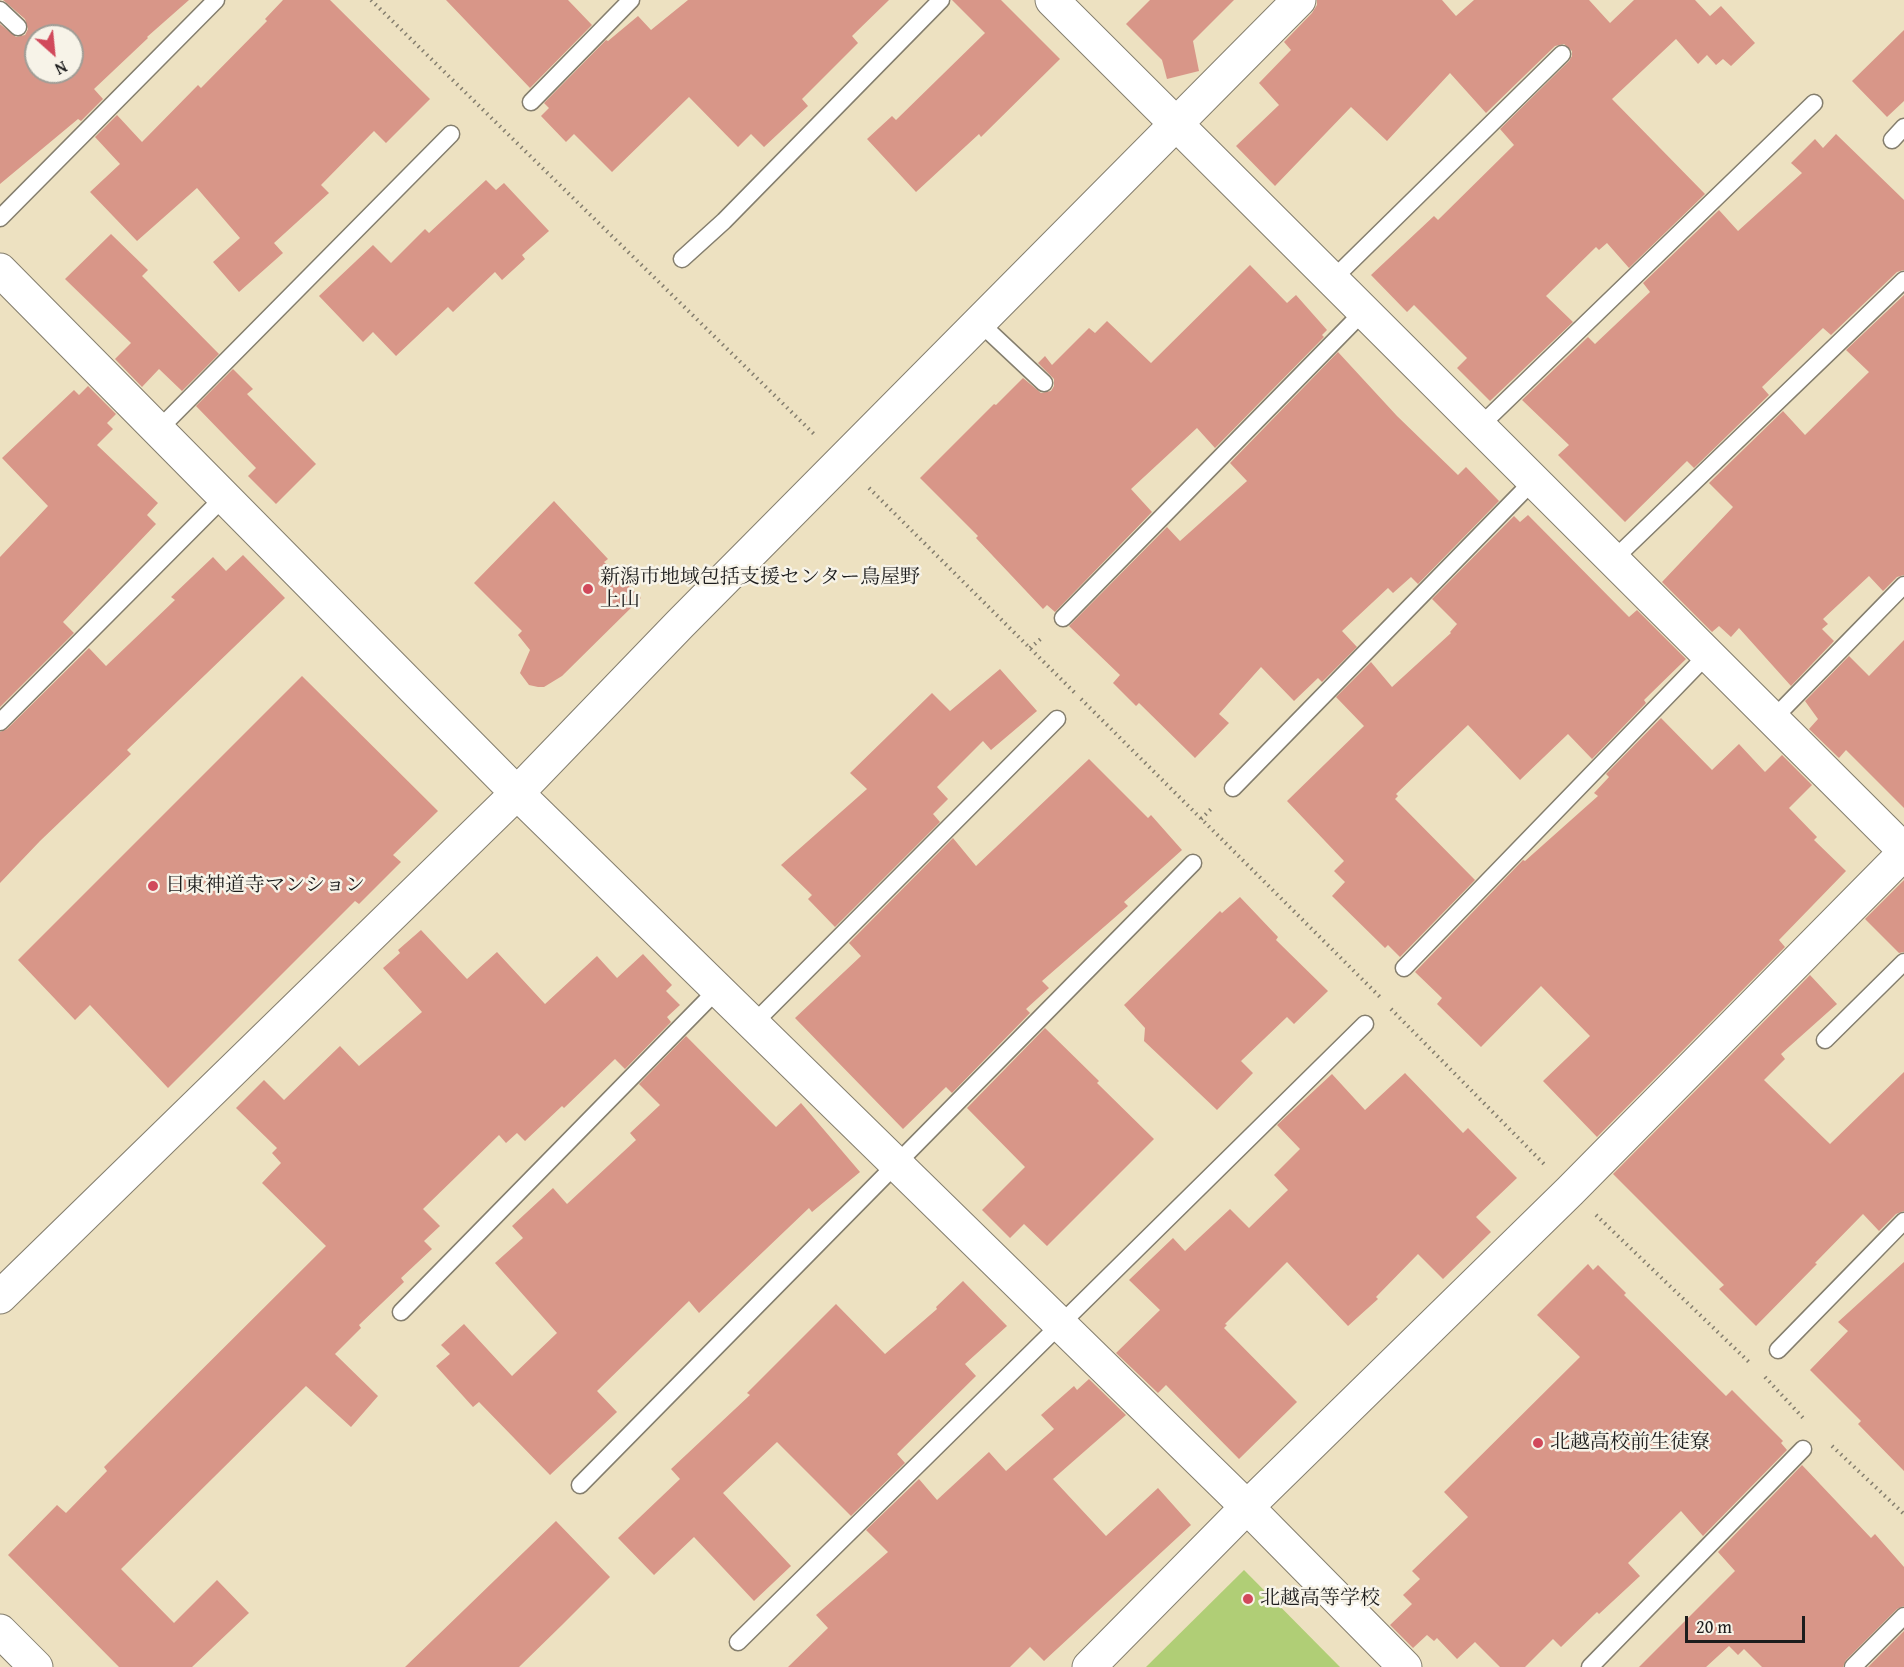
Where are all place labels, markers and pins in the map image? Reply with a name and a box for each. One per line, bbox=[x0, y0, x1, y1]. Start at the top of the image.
place label: 新潟市地域包括支援センター鳥屋野 上山 bbox=[600, 566, 920, 613]
marker: 新潟市地域包括支援センター鳥屋野 上山 bbox=[581, 582, 595, 596]
place label: 日東神道寺マンション bbox=[165, 874, 365, 898]
marker: 日東神道寺マンション bbox=[146, 879, 160, 893]
place label: 北越高校前生徒寮 bbox=[1550, 1431, 1710, 1455]
marker: 北越高校前生徒寮 bbox=[1531, 1436, 1545, 1450]
place label: 北越高等学校 bbox=[1260, 1587, 1380, 1611]
marker: 北越高等学校 bbox=[1241, 1592, 1255, 1606]

